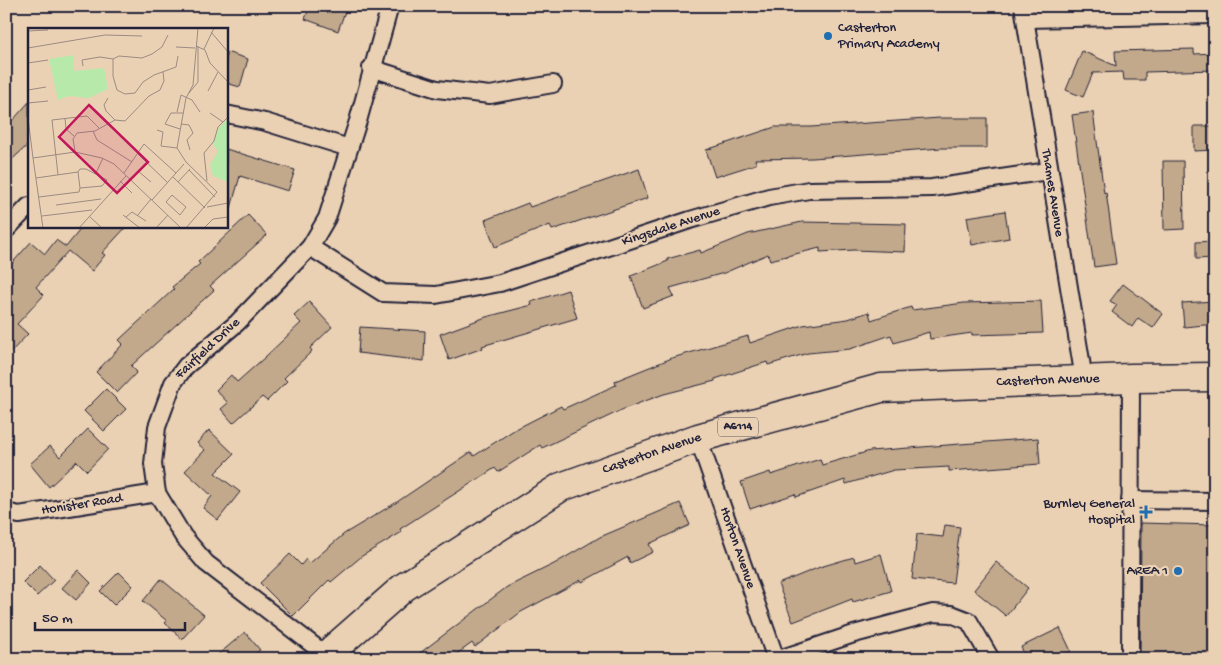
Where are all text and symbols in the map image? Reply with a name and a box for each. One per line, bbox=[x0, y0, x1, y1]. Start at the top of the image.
place label: Casterton Primary Academy bbox=[837, 20, 940, 53]
inset map bbox=[28, 28, 228, 228]
marker: Casterton Primary Academy bbox=[822, 30, 834, 42]
street label: Thames Avenue bbox=[1037, 147, 1067, 239]
street label: Kingsdale Avenue bbox=[620, 203, 723, 251]
street label: Fairfield Drive bbox=[171, 314, 245, 384]
street label: Casterton Avenue bbox=[996, 371, 1101, 391]
road number: A6114 bbox=[718, 418, 758, 437]
street label: Casterton Avenue bbox=[600, 429, 704, 479]
street label: Honister Road bbox=[40, 490, 126, 520]
place label: Burnley General Hospital bbox=[1042, 496, 1135, 529]
street label: Horton Avenue bbox=[715, 505, 759, 592]
marker: Burnley General Hospital bbox=[1139, 505, 1153, 519]
place label: AREA 1 bbox=[1126, 563, 1168, 580]
marker: AREA 1 bbox=[1172, 565, 1184, 577]
scale bar bbox=[35, 600, 185, 632]
text: 50 m bbox=[42, 610, 73, 628]

